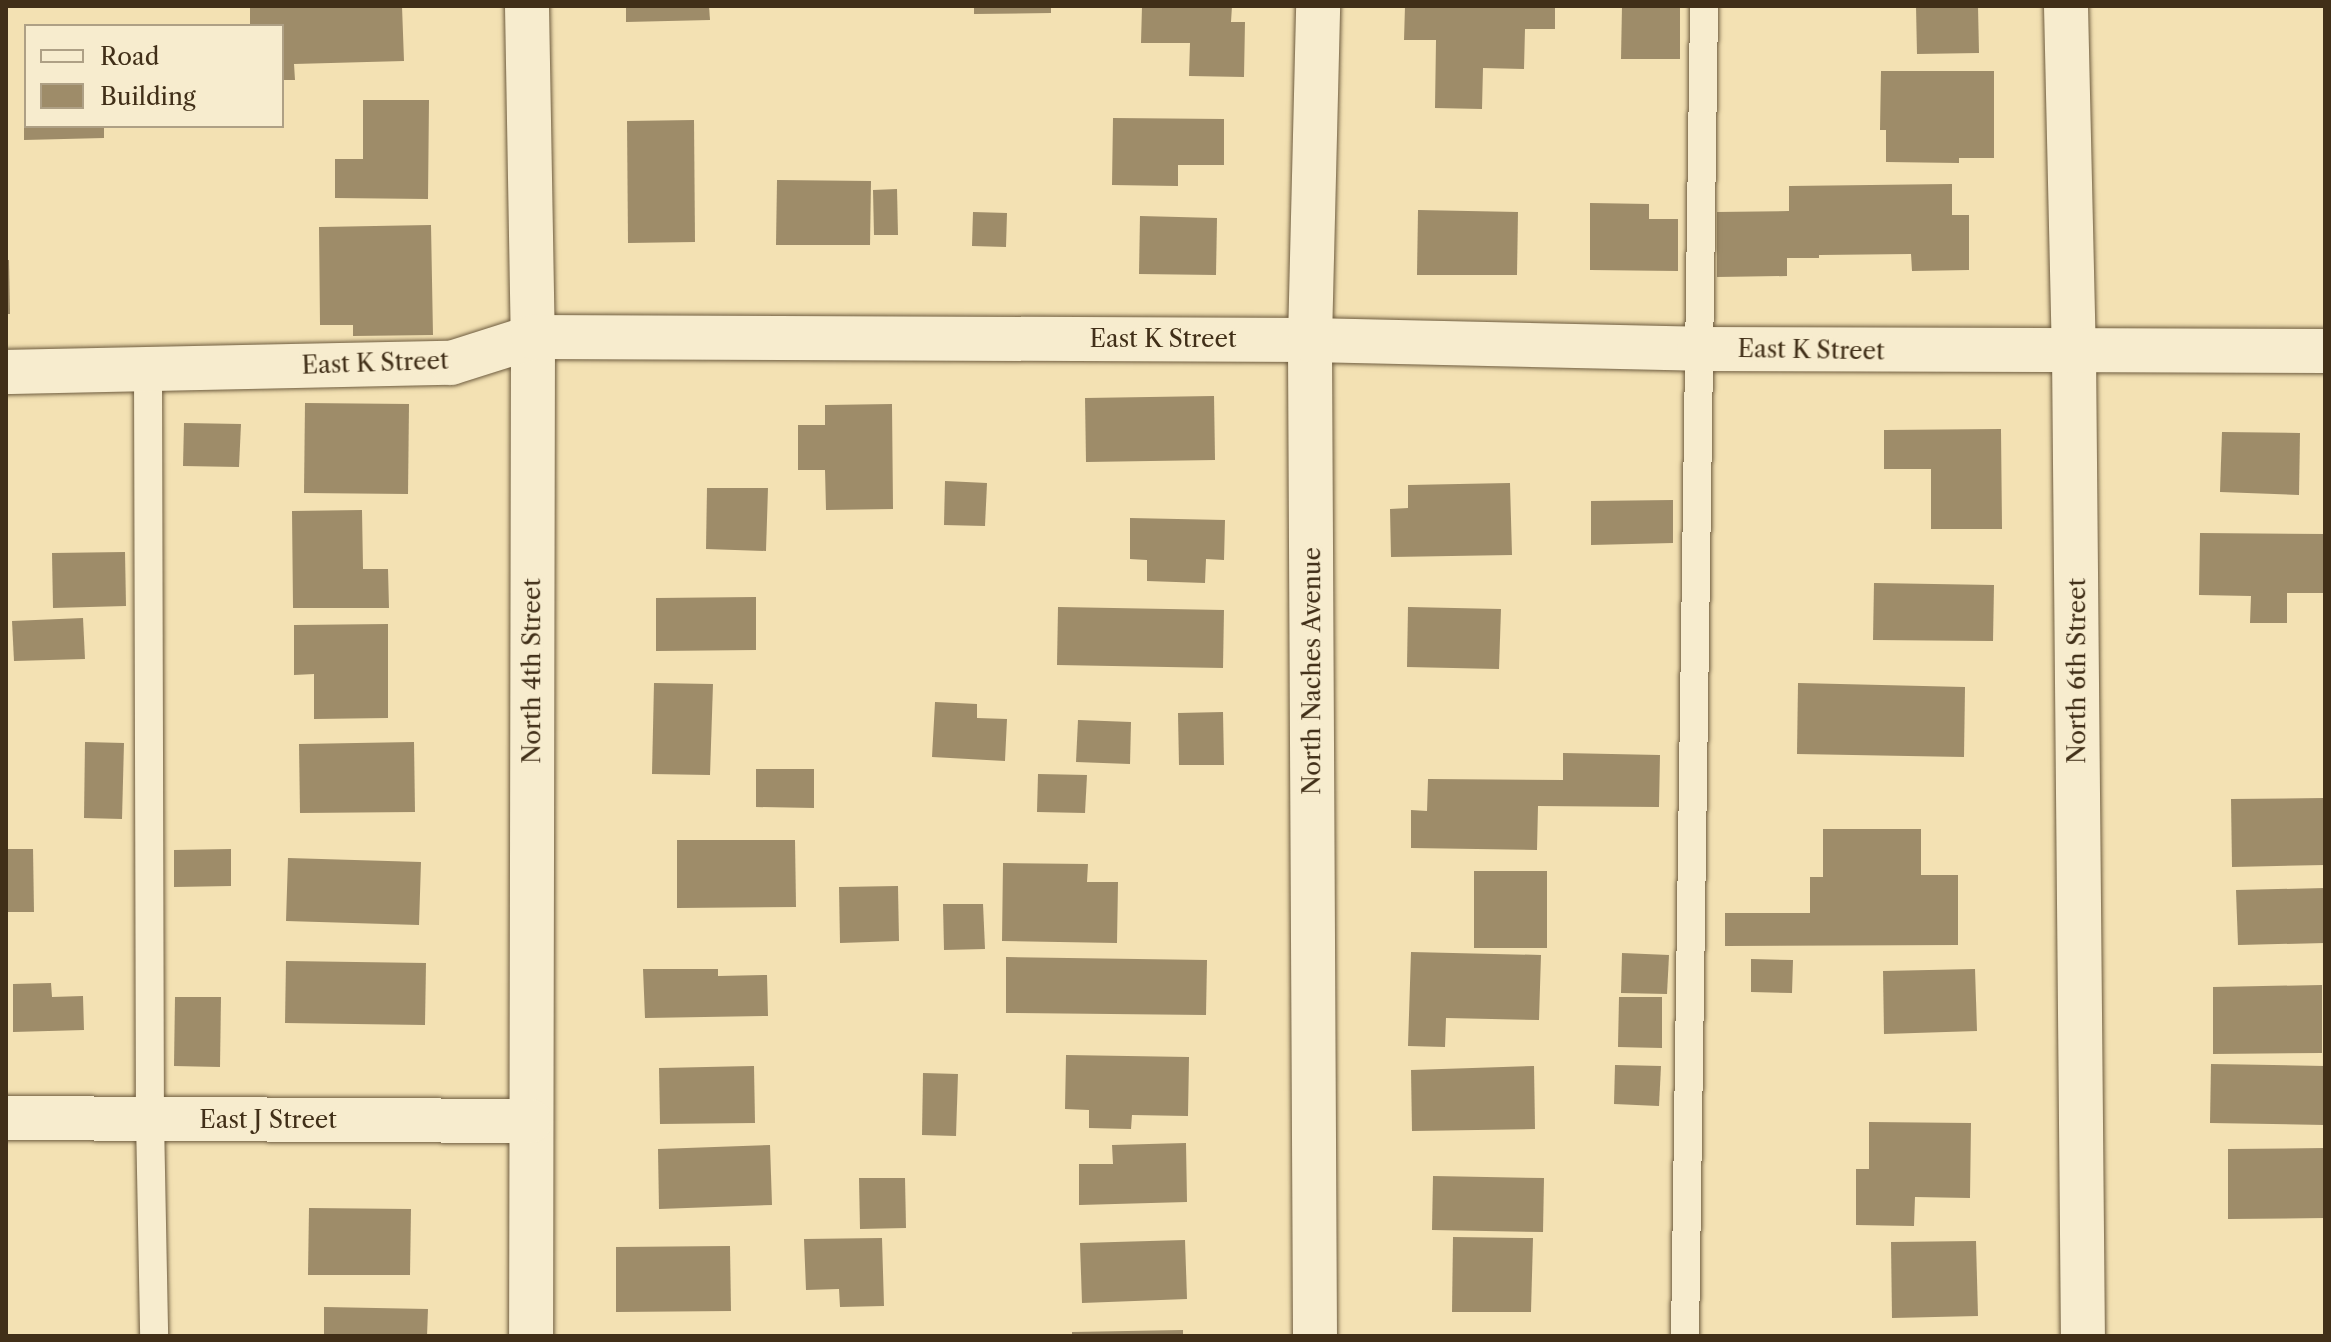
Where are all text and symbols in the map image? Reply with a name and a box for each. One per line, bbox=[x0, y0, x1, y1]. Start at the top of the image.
legend bbox=[24, 24, 284, 128]
text: Road bbox=[100, 42, 159, 71]
text: Building bbox=[100, 82, 196, 111]
street label: East K Street bbox=[1089, 325, 1237, 353]
street label: East K Street bbox=[1737, 334, 1885, 366]
street label: East K Street bbox=[301, 346, 449, 380]
street label: North Naches Avenue bbox=[1298, 546, 1326, 796]
street label: North 4th Street bbox=[518, 578, 546, 764]
street label: North 6th Street bbox=[2063, 578, 2091, 764]
street label: East J Street bbox=[199, 1106, 337, 1134]

